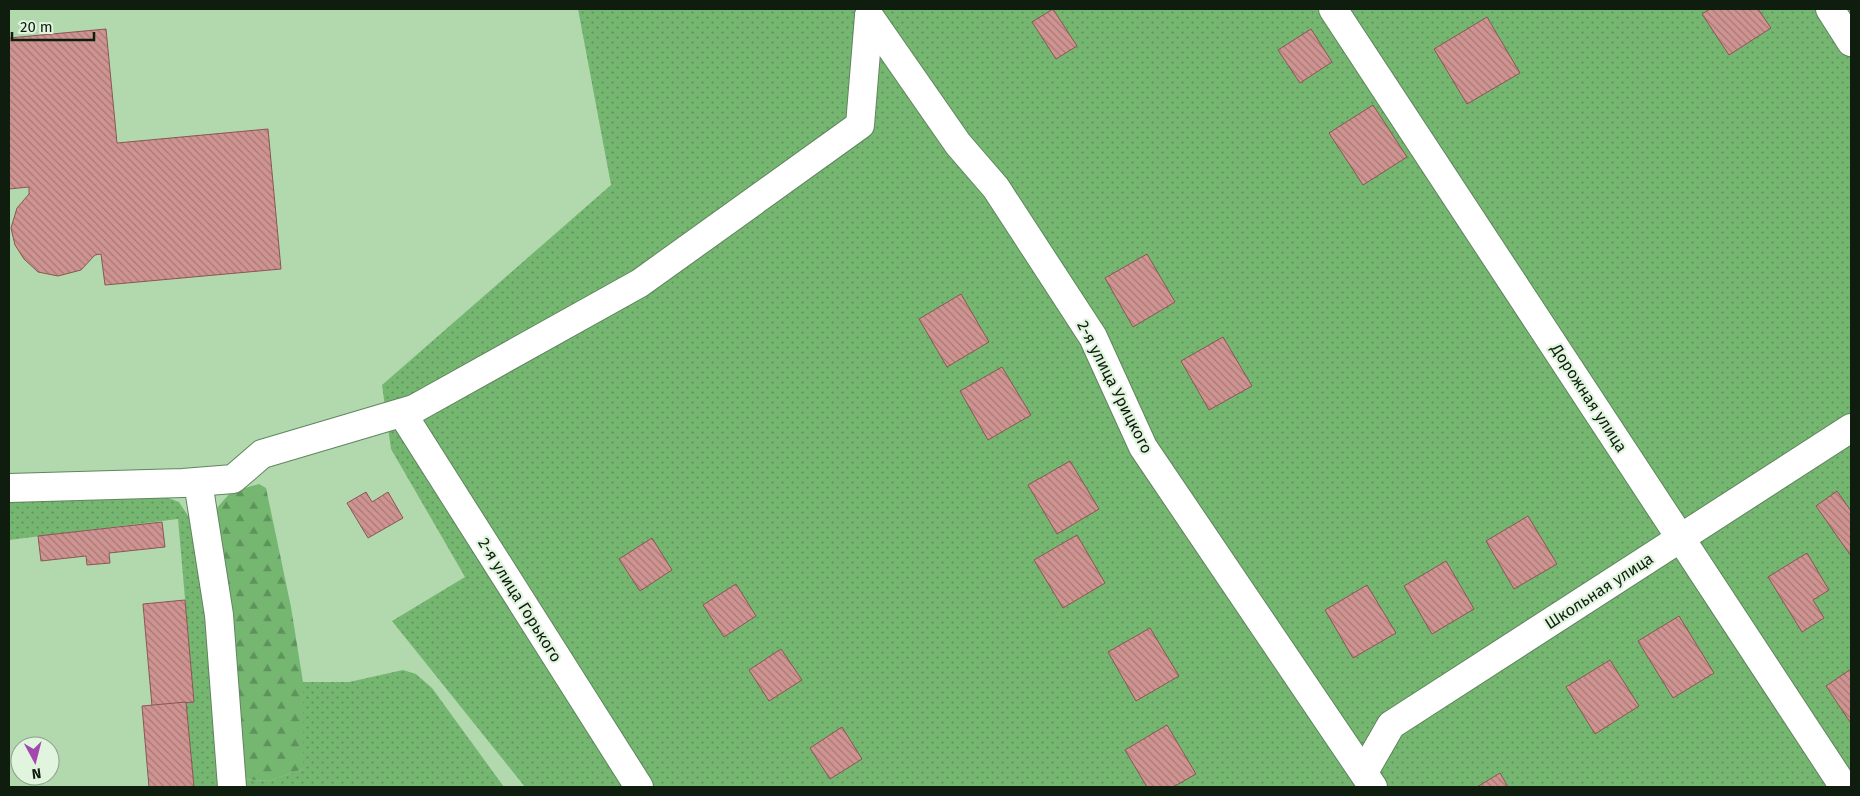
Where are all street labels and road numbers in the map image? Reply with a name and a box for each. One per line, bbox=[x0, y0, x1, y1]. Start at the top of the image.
street label: 2-я улица Урицкого bbox=[1073, 317, 1157, 457]
street label: Дорожная улица bbox=[1546, 340, 1631, 456]
street label: 2-я улица Горького bbox=[474, 534, 566, 666]
street label: Школьная улица bbox=[1541, 549, 1657, 633]

